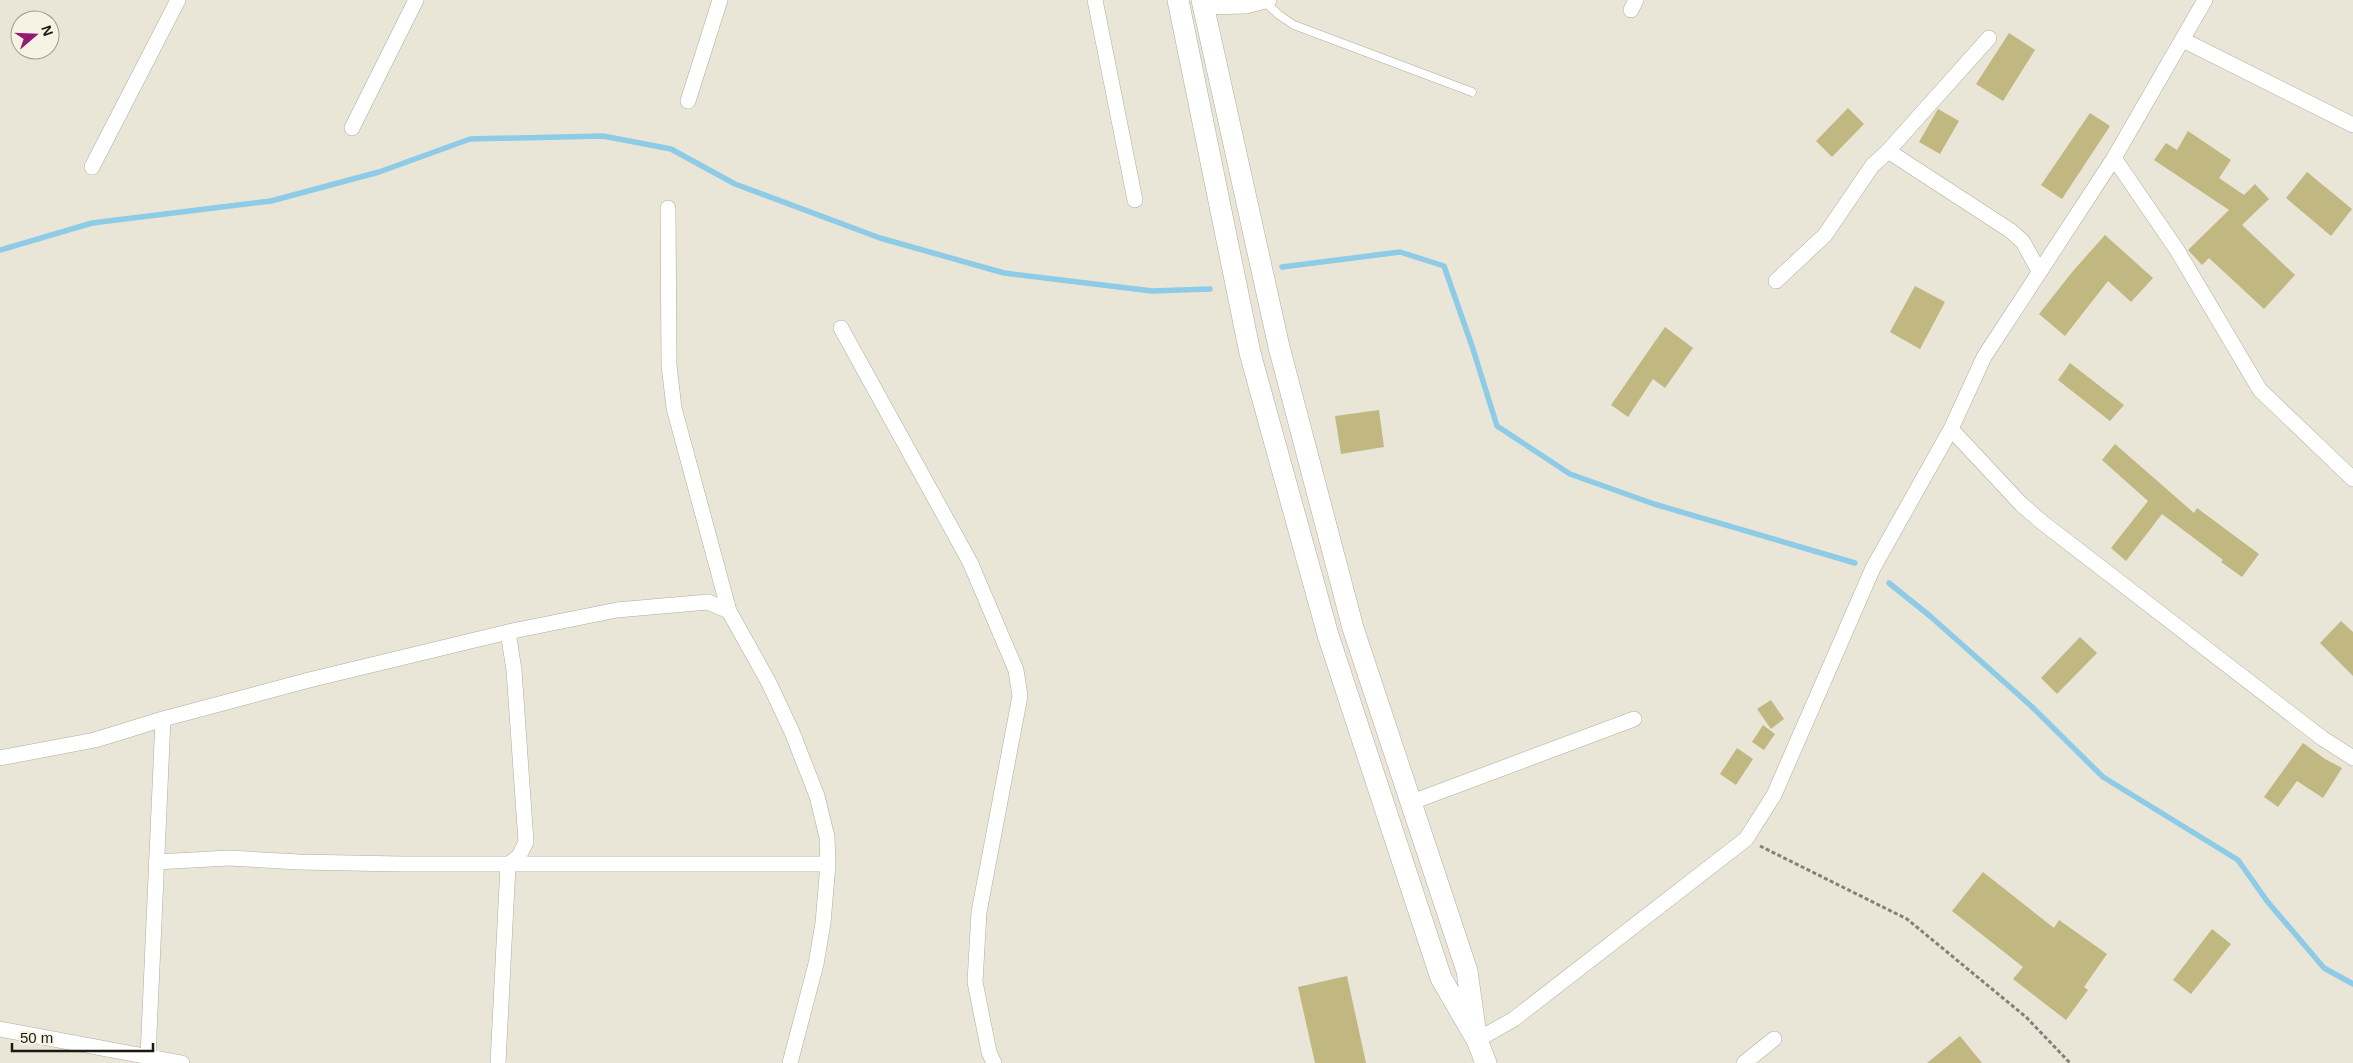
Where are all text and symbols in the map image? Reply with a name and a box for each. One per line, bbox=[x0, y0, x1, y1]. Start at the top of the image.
north arrow bbox=[10, 10, 60, 60]
text: N bbox=[38, 23, 57, 38]
scale bar bbox=[12, 1020, 154, 1052]
text: 50 m bbox=[20, 1029, 53, 1046]

